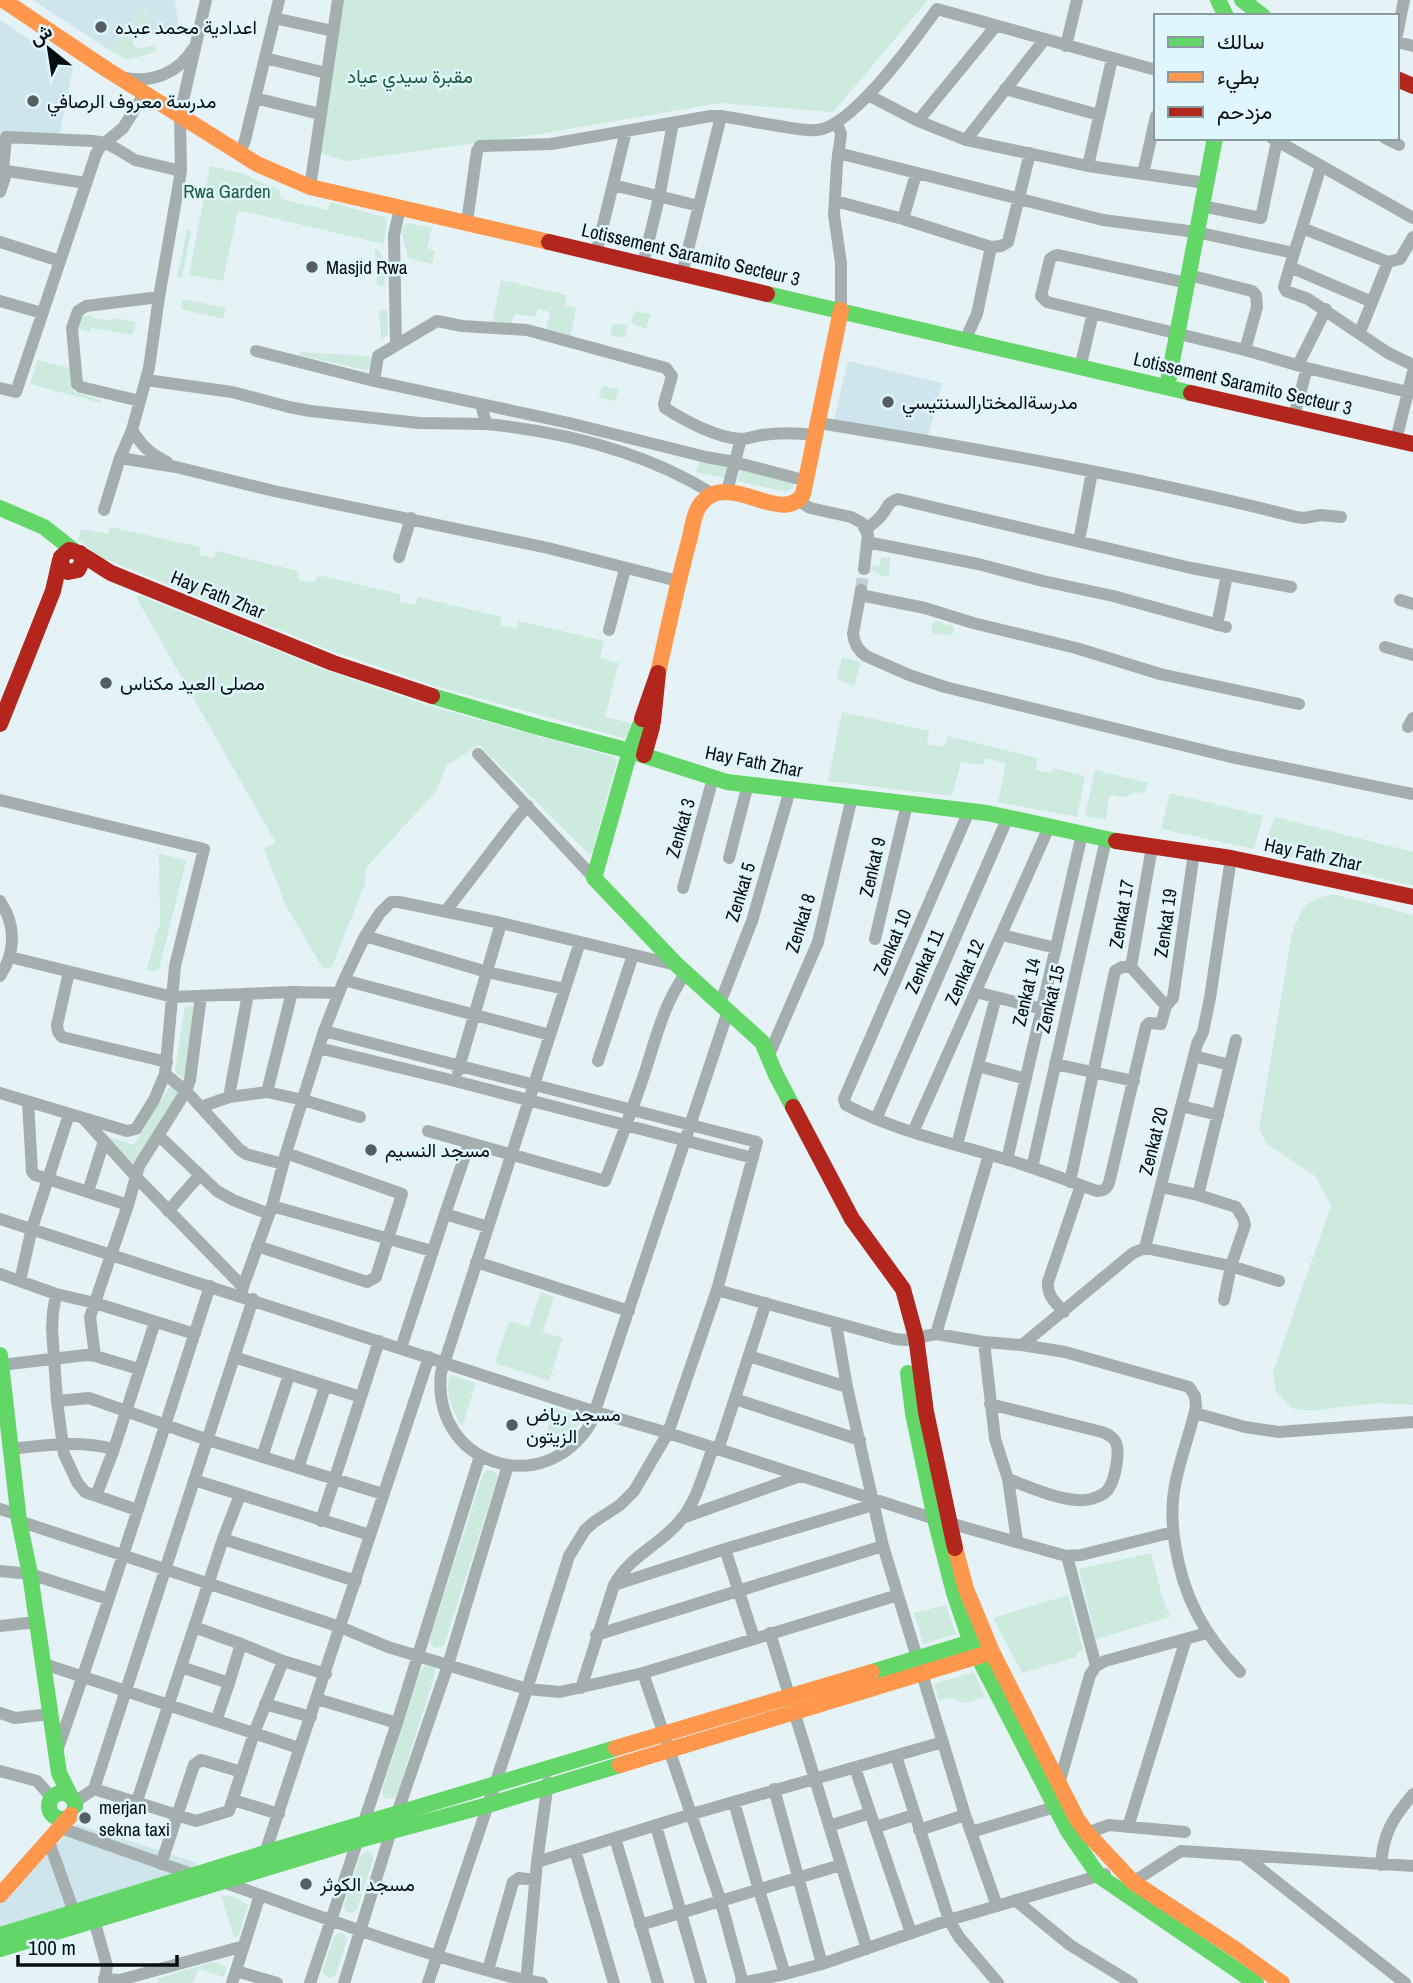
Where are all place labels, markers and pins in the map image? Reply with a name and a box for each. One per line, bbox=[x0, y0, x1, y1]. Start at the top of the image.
place label: اعدادية محمد عبده bbox=[115, 14, 257, 40]
marker: اعدادية محمد عبده bbox=[93, 19, 109, 35]
place label: مدرسة معروف الرصافي bbox=[47, 88, 216, 117]
marker: مدرسة معروف الرصافي bbox=[25, 93, 41, 109]
place label: Masjid Rwa bbox=[326, 254, 408, 280]
marker: Masjid Rwa bbox=[304, 259, 320, 275]
place label: مدرسةالمختارالسنتيسي bbox=[902, 389, 1078, 418]
marker: مدرسةالمختارالسنتيسي bbox=[880, 394, 896, 410]
place label: مصلى العيد مكناس bbox=[120, 670, 265, 696]
marker: مصلى العيد مكناس bbox=[98, 675, 114, 691]
place label: مسجد النسيم bbox=[385, 1137, 490, 1163]
marker: مسجد النسيم bbox=[363, 1142, 379, 1158]
place label: مسجد رياض الزيتون bbox=[526, 1401, 621, 1449]
marker: مسجد رياض الزيتون bbox=[504, 1417, 520, 1433]
place label: merjan sekna taxi bbox=[99, 1794, 170, 1842]
marker: merjan sekna taxi bbox=[77, 1810, 93, 1826]
place label: مسجد الكوثر bbox=[319, 1871, 415, 1897]
marker: مسجد الكوثر bbox=[298, 1876, 314, 1892]

